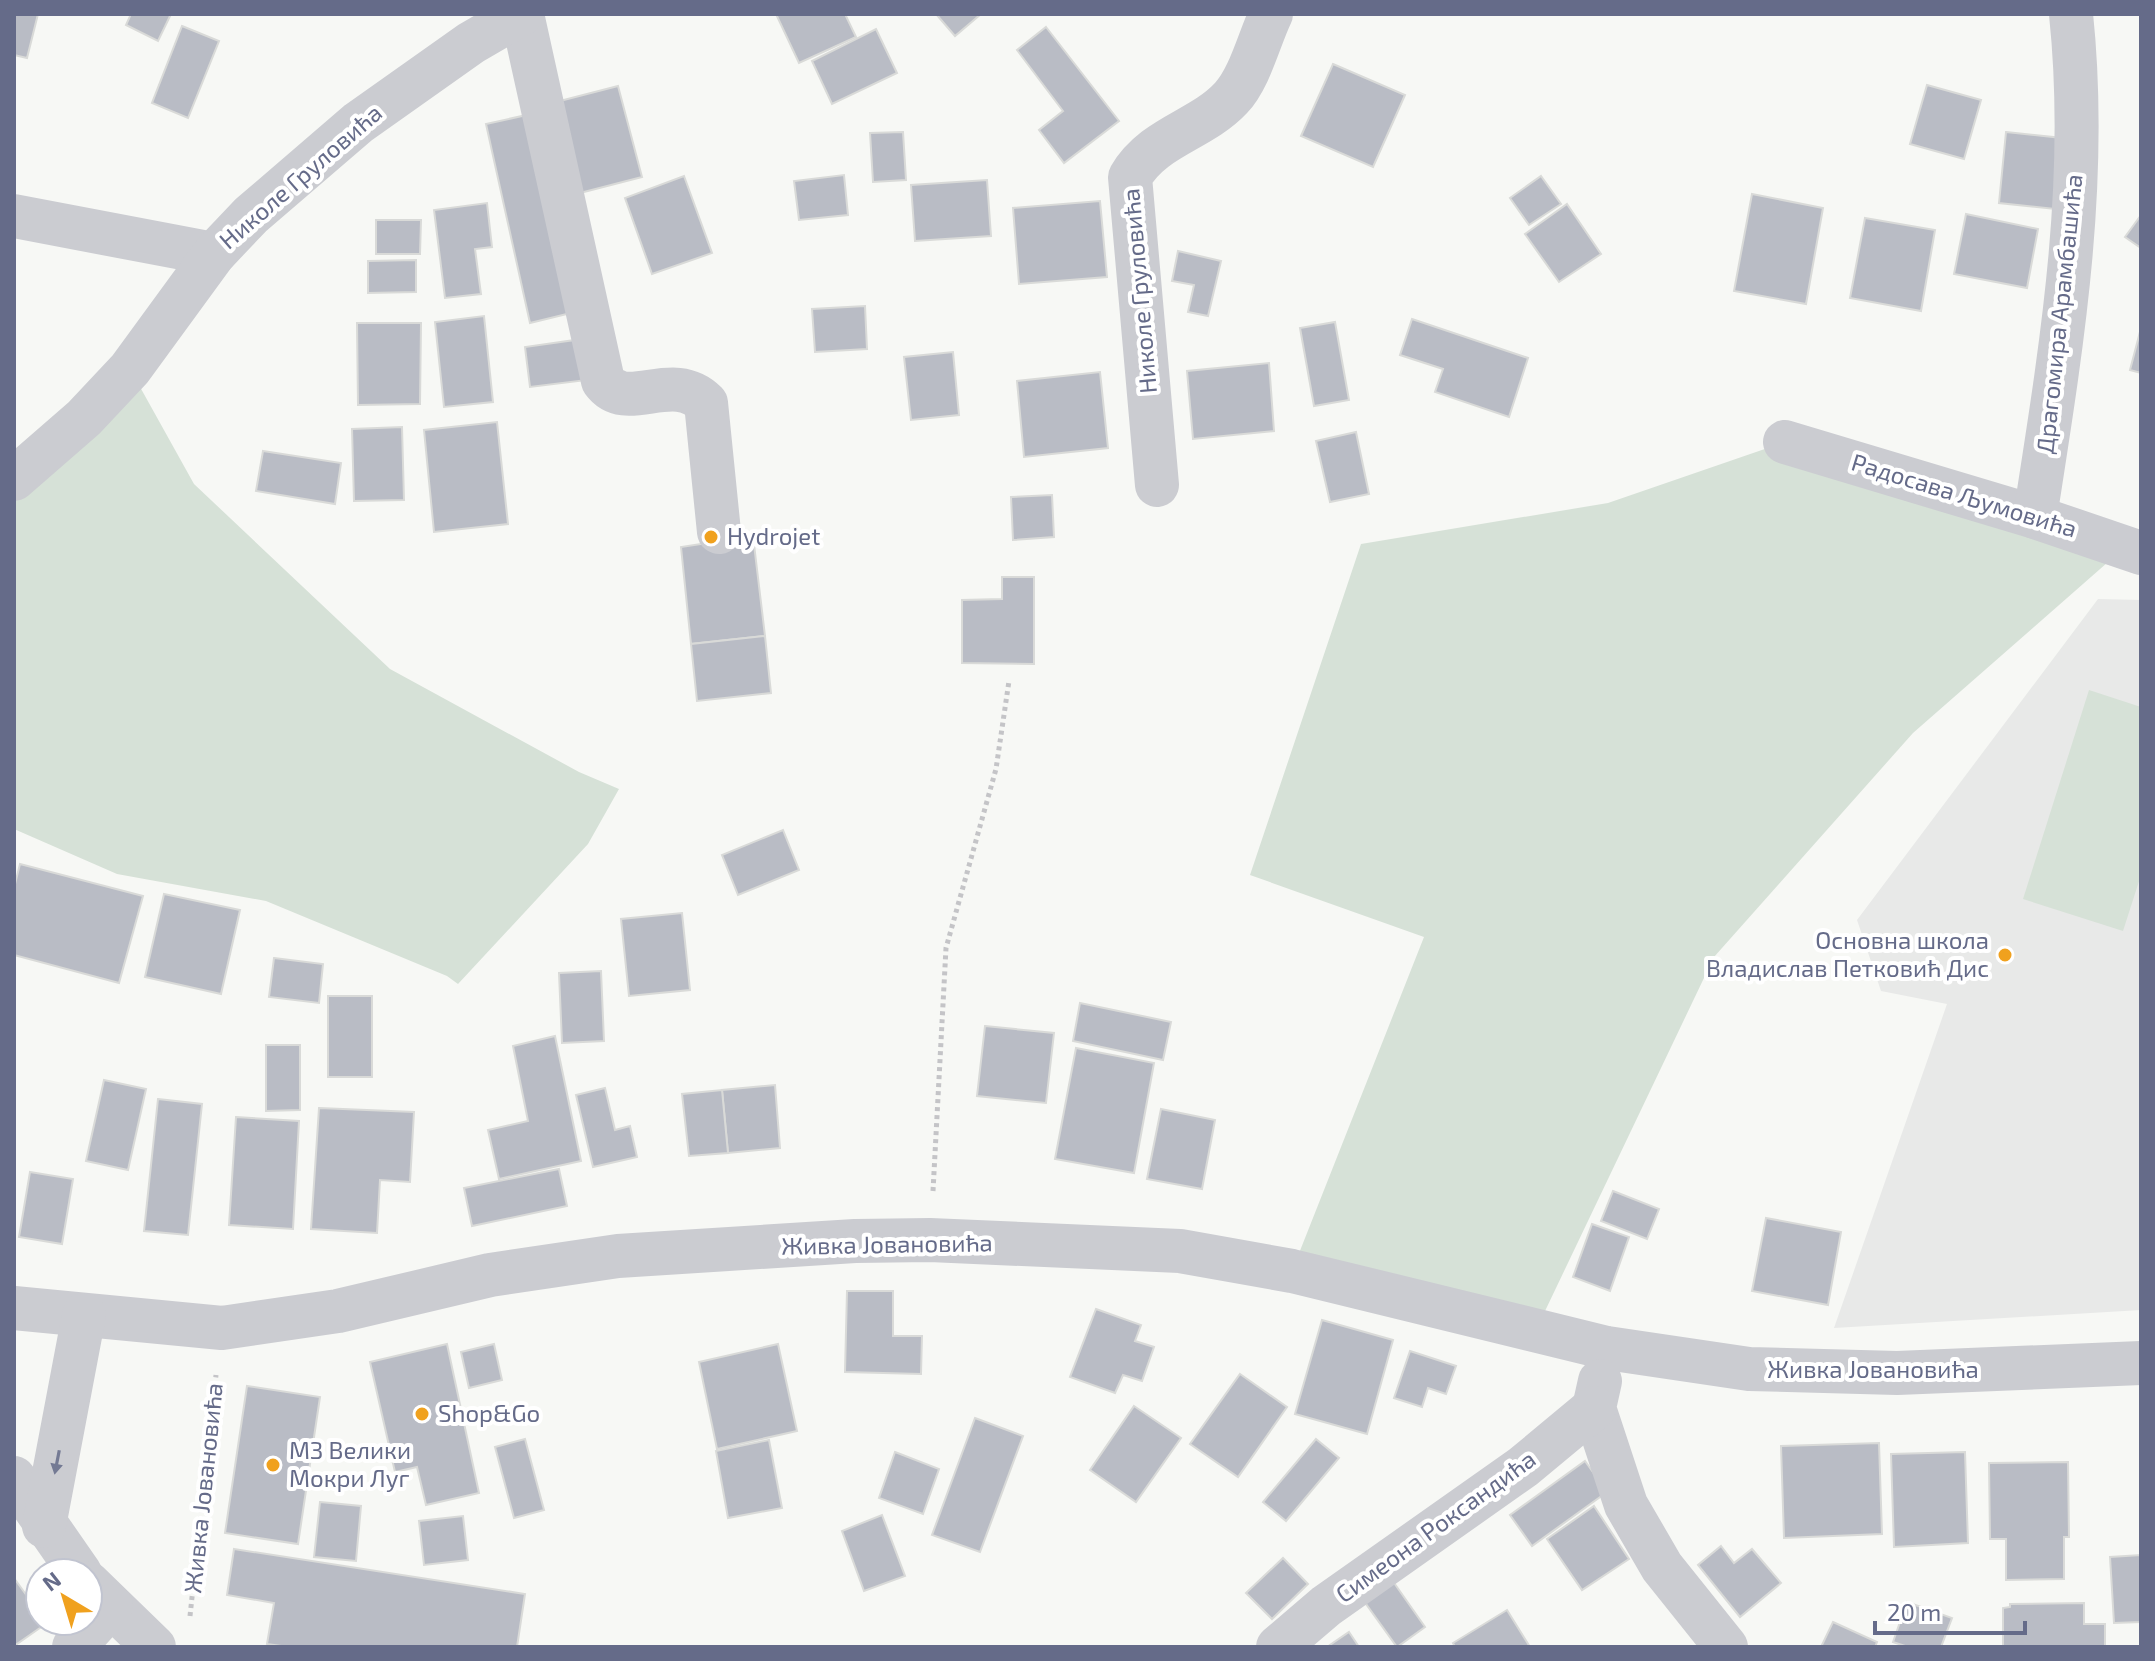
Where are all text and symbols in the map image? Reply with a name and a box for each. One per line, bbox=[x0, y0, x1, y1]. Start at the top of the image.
street label: Николе Груловића bbox=[213, 97, 388, 255]
street label: Драгомира Арамбашића bbox=[2029, 173, 2088, 455]
street label: Николе Груловића bbox=[1115, 187, 1163, 395]
street label: Радосава Љумовића bbox=[1848, 446, 2081, 544]
place label: Hydrojet bbox=[727, 521, 820, 550]
marker: Hydrojet bbox=[702, 528, 720, 546]
place label: Основна школа Владислав Петковић Дис bbox=[1706, 925, 1989, 982]
marker: Основна школа Владислав Петковић Дис bbox=[1996, 946, 2014, 964]
street label: Живка Јовановића bbox=[781, 1227, 993, 1260]
street label: Живка Јовановића bbox=[1767, 1354, 1979, 1383]
street label: Живка Јовановића bbox=[177, 1381, 228, 1594]
place label: Shop&Go bbox=[438, 1398, 540, 1427]
marker: Shop&Go bbox=[413, 1405, 431, 1423]
place label: МЗ Велики Мокри Луг bbox=[289, 1435, 411, 1493]
street label: Симеона Роксандића bbox=[1330, 1444, 1541, 1608]
one-way arrow bbox=[50, 1449, 62, 1474]
marker: МЗ Велики Мокри Луг bbox=[264, 1456, 282, 1474]
north arrow bbox=[24, 1557, 104, 1637]
text: N bbox=[37, 1565, 65, 1596]
scale bar bbox=[1875, 1585, 2025, 1635]
text: 20 m bbox=[1887, 1597, 1941, 1626]

